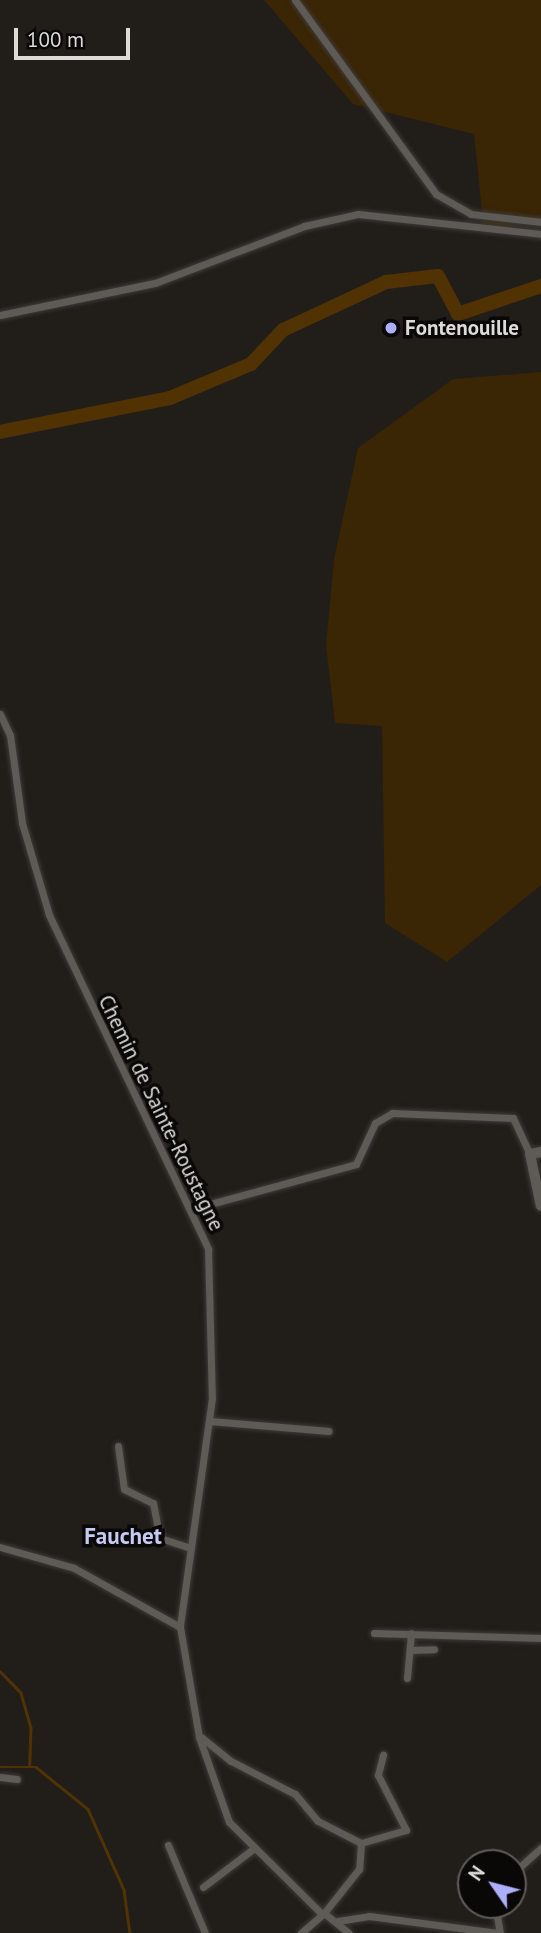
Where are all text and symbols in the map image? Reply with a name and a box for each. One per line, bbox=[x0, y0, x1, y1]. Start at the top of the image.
scale bar bbox=[18, 14, 133, 58]
text: 100 m bbox=[27, 26, 84, 53]
place label: Fontenouille bbox=[405, 315, 519, 341]
marker: Fontenouille bbox=[383, 320, 399, 336]
street label: Chemin de Sainte-Roustagne bbox=[93, 991, 229, 1235]
district label: Fauchet bbox=[84, 1522, 162, 1550]
north arrow bbox=[457, 1849, 527, 1919]
text: N bbox=[463, 1861, 490, 1885]

